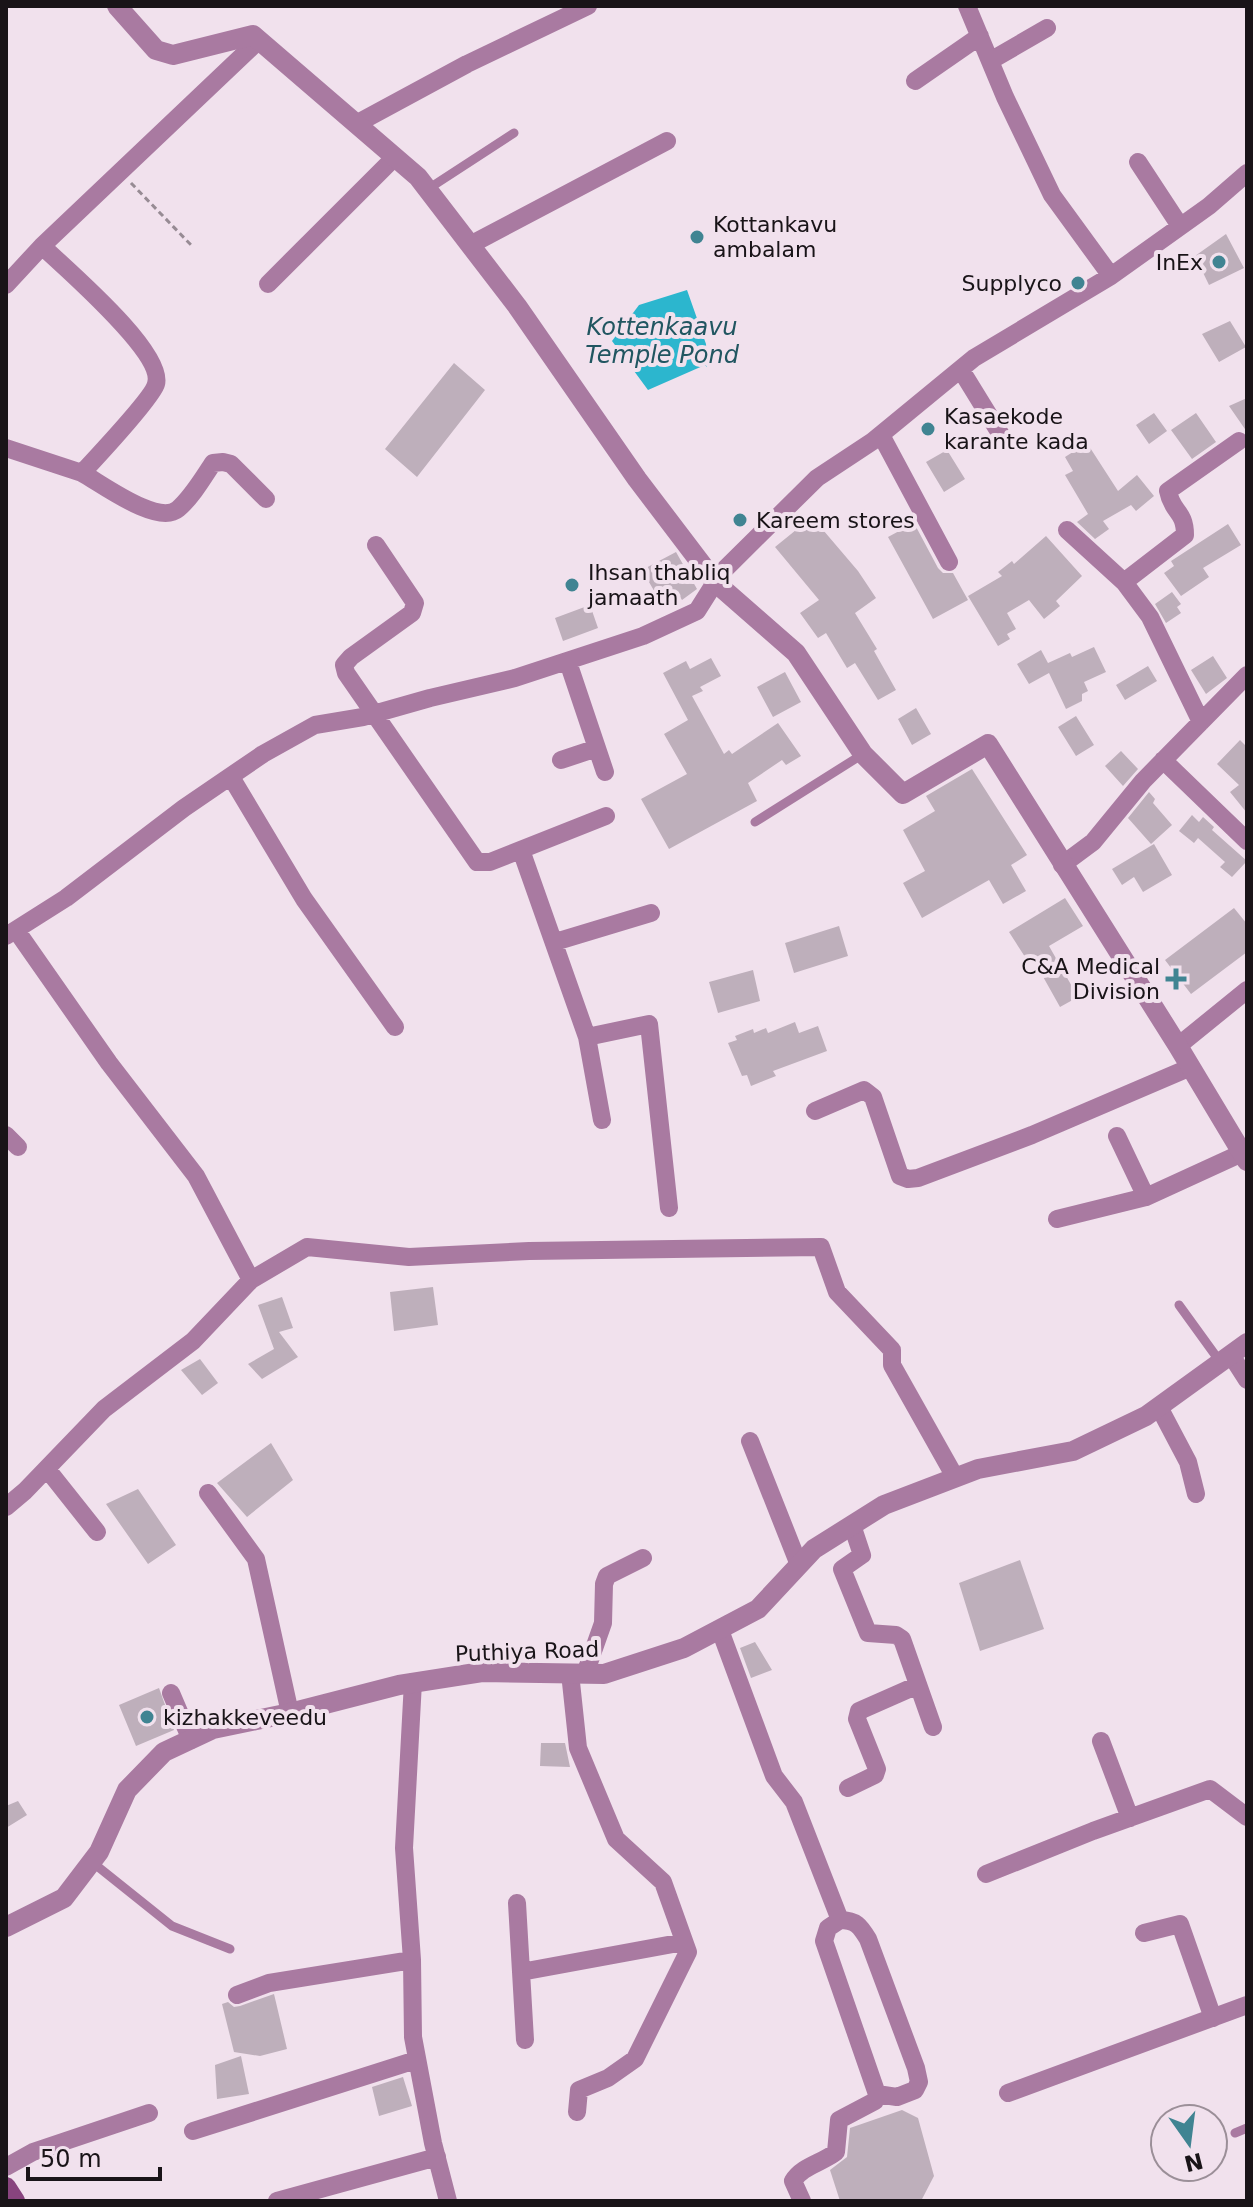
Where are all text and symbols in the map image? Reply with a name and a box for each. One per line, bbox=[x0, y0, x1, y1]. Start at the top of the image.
place label: Kottankavu ambalam bbox=[713, 212, 837, 262]
marker: Kottankavu ambalam bbox=[688, 228, 706, 246]
place label: InEx bbox=[1156, 250, 1203, 275]
marker: InEx bbox=[1210, 253, 1228, 271]
place label: Supplyco bbox=[961, 271, 1062, 296]
marker: Supplyco bbox=[1069, 274, 1087, 292]
water label: Kottenkaavu Temple Pond bbox=[585, 313, 740, 369]
place label: Kasaekode karante kada bbox=[944, 404, 1089, 454]
marker: Kasaekode karante kada bbox=[919, 420, 937, 438]
place label: Kareem stores bbox=[756, 508, 915, 533]
marker: Kareem stores bbox=[731, 511, 749, 529]
place label: Ihsan thabliq jamaath bbox=[587, 560, 731, 610]
marker: Ihsan thabliq jamaath bbox=[563, 576, 581, 594]
place label: C&A Medical Division bbox=[1021, 954, 1160, 1004]
marker: C&A Medical Division bbox=[1167, 970, 1185, 988]
street label: Puthiya Road bbox=[455, 1636, 600, 1667]
place label: kizhakkeveedu bbox=[163, 1705, 327, 1730]
marker: kizhakkeveedu bbox=[138, 1708, 156, 1726]
north arrow bbox=[1149, 2103, 1229, 2183]
scale bar bbox=[28, 2131, 160, 2181]
text: 50 m bbox=[40, 2145, 102, 2173]
text: N bbox=[1182, 2148, 1206, 2176]

